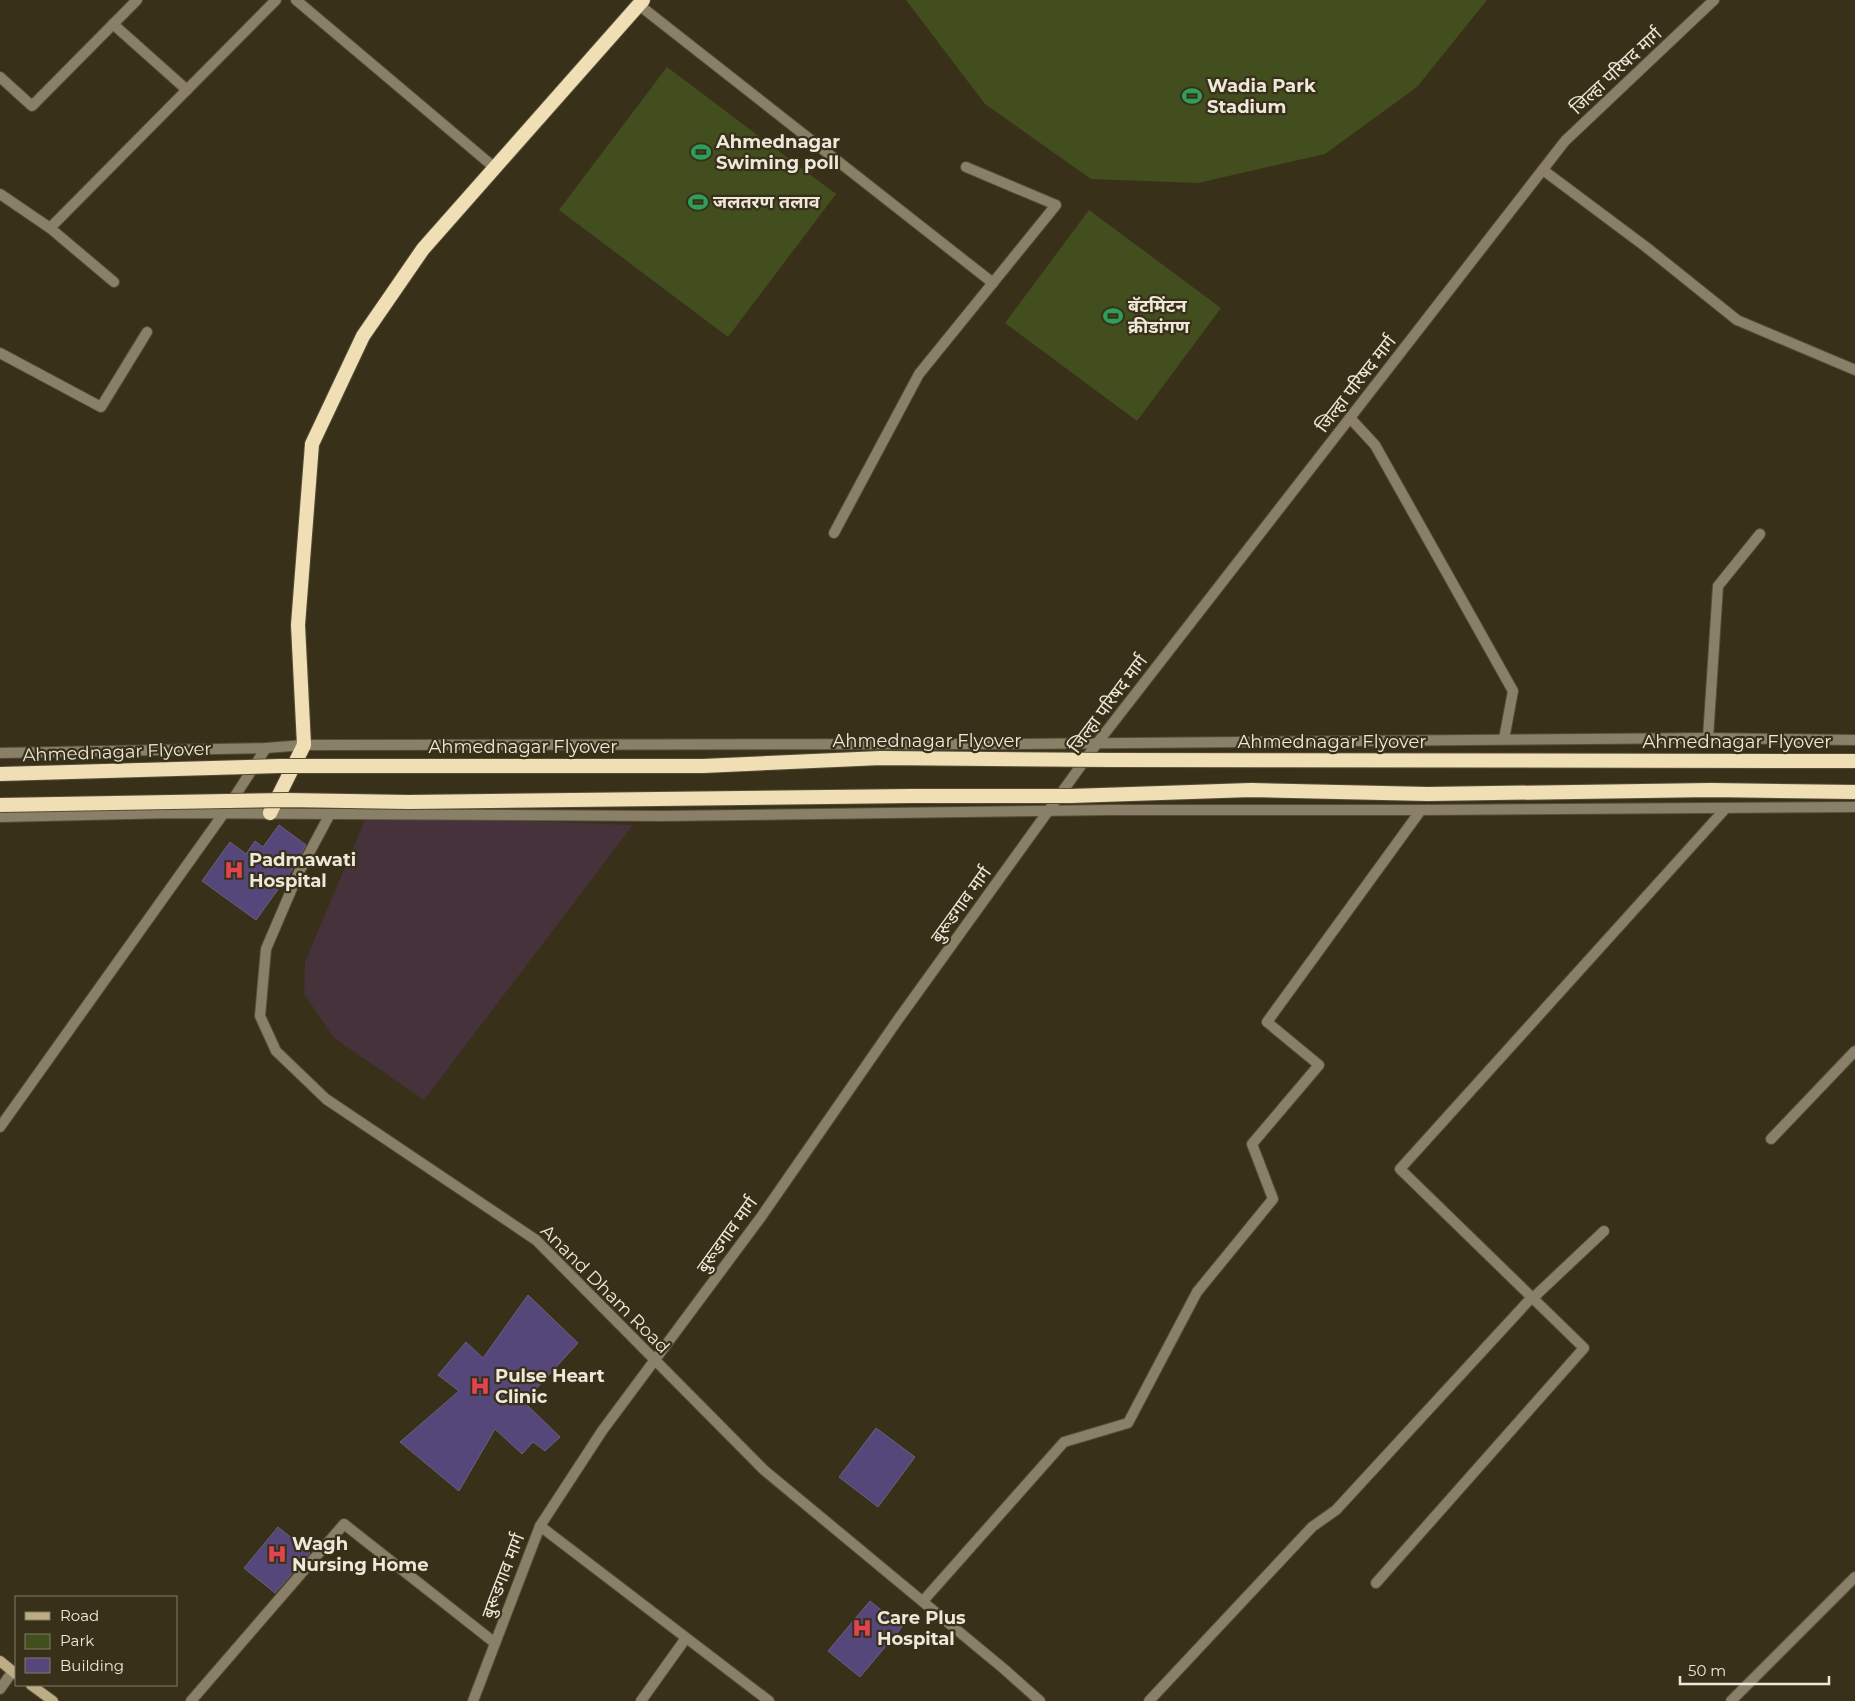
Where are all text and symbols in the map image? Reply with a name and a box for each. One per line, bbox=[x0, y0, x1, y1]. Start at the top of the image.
street label: जिल्हा परिषद मार्ग bbox=[1566, 22, 1667, 119]
place label: Wadia Park Stadium bbox=[1207, 75, 1316, 118]
sports icon: Wadia Park Stadium bbox=[1181, 85, 1203, 107]
place label: Ahmednagar Swiming poll bbox=[715, 131, 840, 174]
sports icon: Ahmednagar Swiming poll bbox=[690, 141, 712, 163]
sports icon: जलतरण तलाव bbox=[687, 191, 709, 213]
place label: जलतरण तलाव bbox=[713, 191, 821, 213]
place label: बॅटमिंटन क्रीडांगण bbox=[1128, 295, 1190, 338]
sports icon: बॅटमिंटन क्रीडांगण bbox=[1102, 305, 1124, 327]
street label: जिल्हा परिषद मार्ग bbox=[1311, 330, 1401, 437]
street label: जिल्हा परिषद मार्ग bbox=[1064, 650, 1153, 757]
street label: Ahmednagar Flyover bbox=[832, 730, 1022, 752]
street label: Ahmednagar Flyover bbox=[1237, 731, 1427, 753]
street label: Ahmednagar Flyover bbox=[1642, 731, 1832, 753]
street label: Ahmednagar Flyover bbox=[428, 736, 618, 758]
street label: Ahmednagar Flyover bbox=[22, 738, 212, 766]
place label: Padmawati Hospital bbox=[249, 849, 356, 892]
hospital icon: Padmawati Hospital bbox=[223, 859, 245, 881]
street label: बुरूडगाव मार्ग bbox=[926, 862, 997, 948]
street label: बुरूडगाव मार्ग bbox=[692, 1192, 763, 1278]
street label: Anand Dham Road bbox=[536, 1220, 674, 1358]
place label: Pulse Heart Clinic bbox=[495, 1365, 605, 1408]
hospital icon: Pulse Heart Clinic bbox=[469, 1375, 491, 1397]
street label: बुरूडगाव मार्ग bbox=[477, 1530, 531, 1622]
place label: Wagh Nursing Home bbox=[292, 1533, 429, 1576]
hospital icon: Wagh Nursing Home bbox=[266, 1543, 288, 1565]
legend bbox=[15, 1596, 178, 1686]
text: Road bbox=[60, 1606, 99, 1625]
place label: Care Plus Hospital bbox=[877, 1607, 966, 1650]
hospital icon: Care Plus Hospital bbox=[851, 1617, 873, 1639]
text: Park bbox=[60, 1631, 94, 1650]
scale bar bbox=[1680, 1654, 1829, 1686]
text: Building bbox=[60, 1656, 124, 1675]
text: 50 m bbox=[1688, 1661, 1726, 1680]

